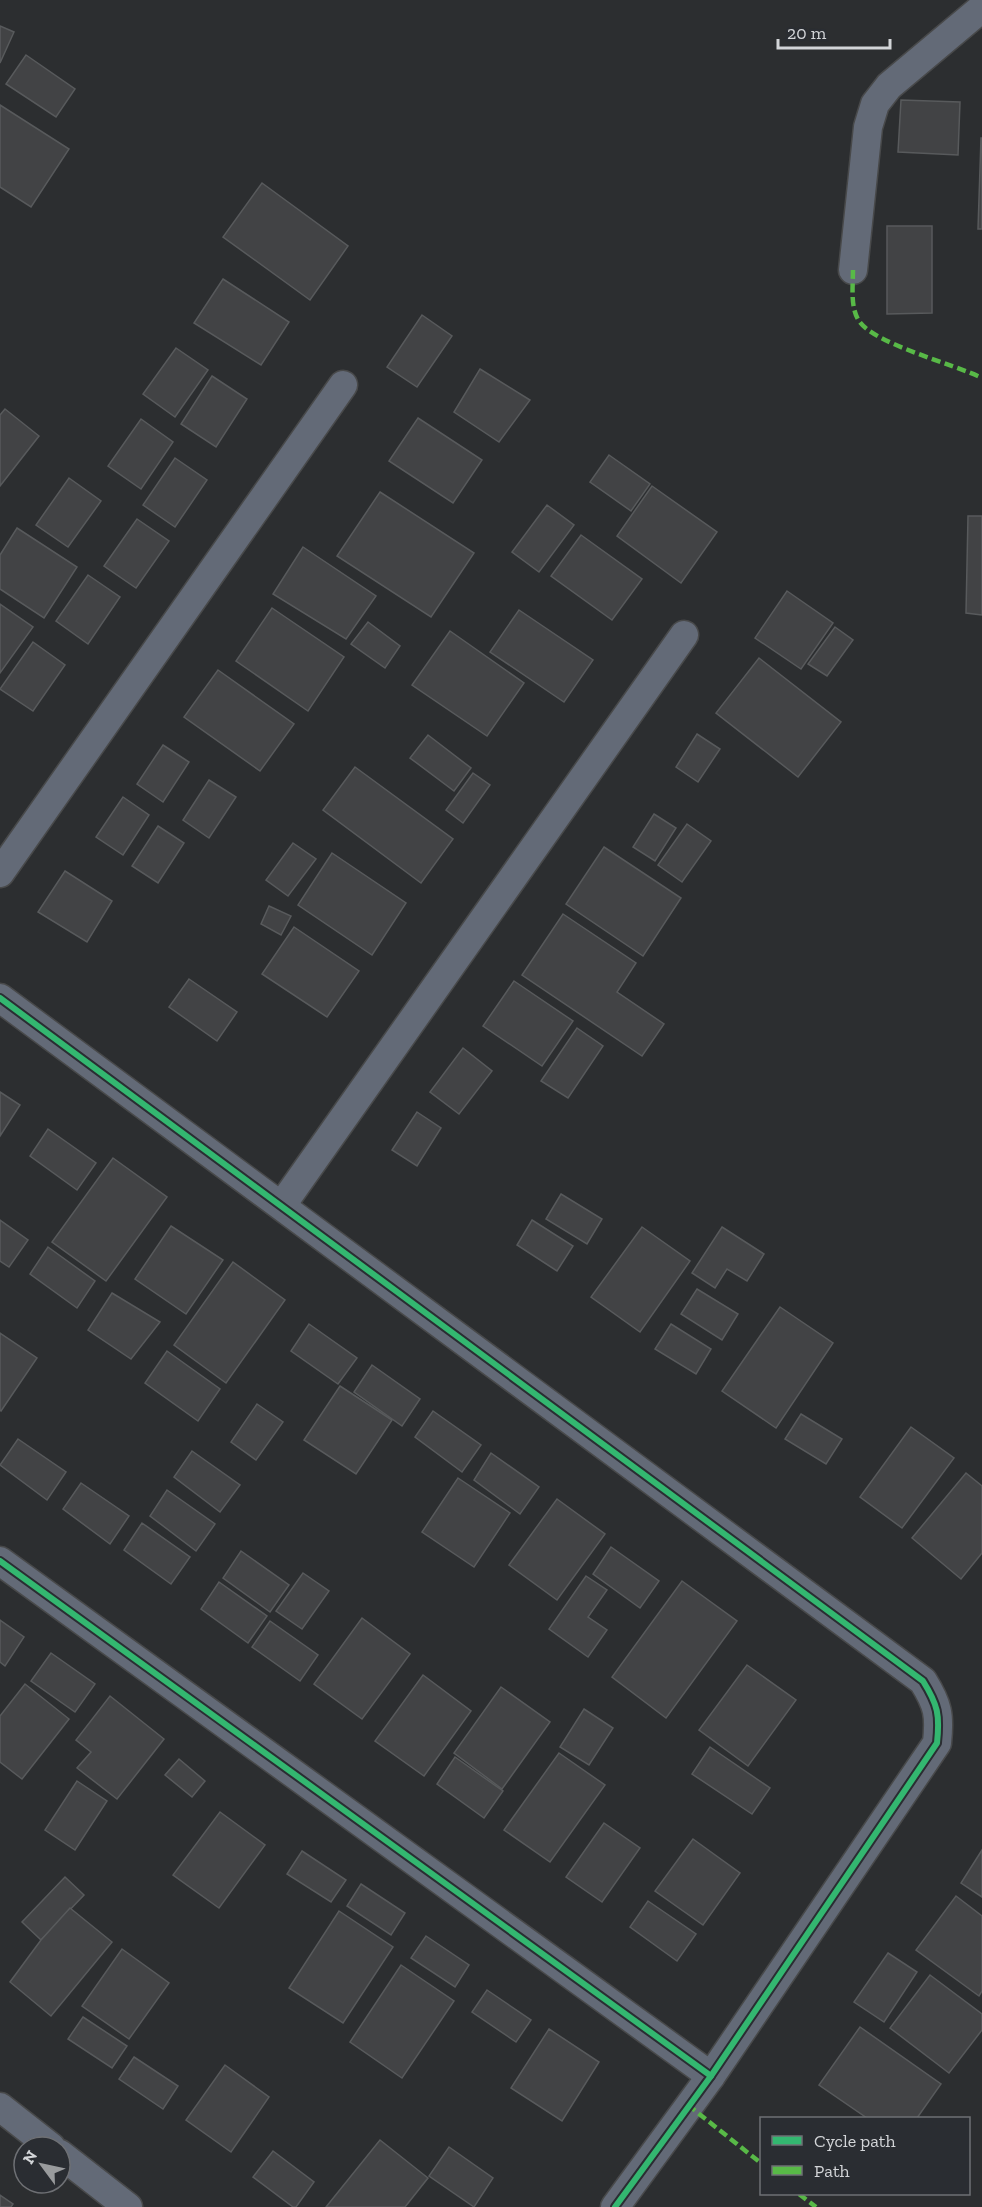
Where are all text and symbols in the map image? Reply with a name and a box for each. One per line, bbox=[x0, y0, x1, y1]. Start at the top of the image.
scale bar bbox=[778, 12, 890, 50]
text: 20 m bbox=[787, 22, 827, 44]
legend bbox=[760, 2117, 970, 2195]
text: Cycle path bbox=[814, 2130, 896, 2152]
north arrow bbox=[12, 2135, 72, 2195]
text: N bbox=[19, 2147, 41, 2167]
text: Path bbox=[814, 2160, 850, 2182]

